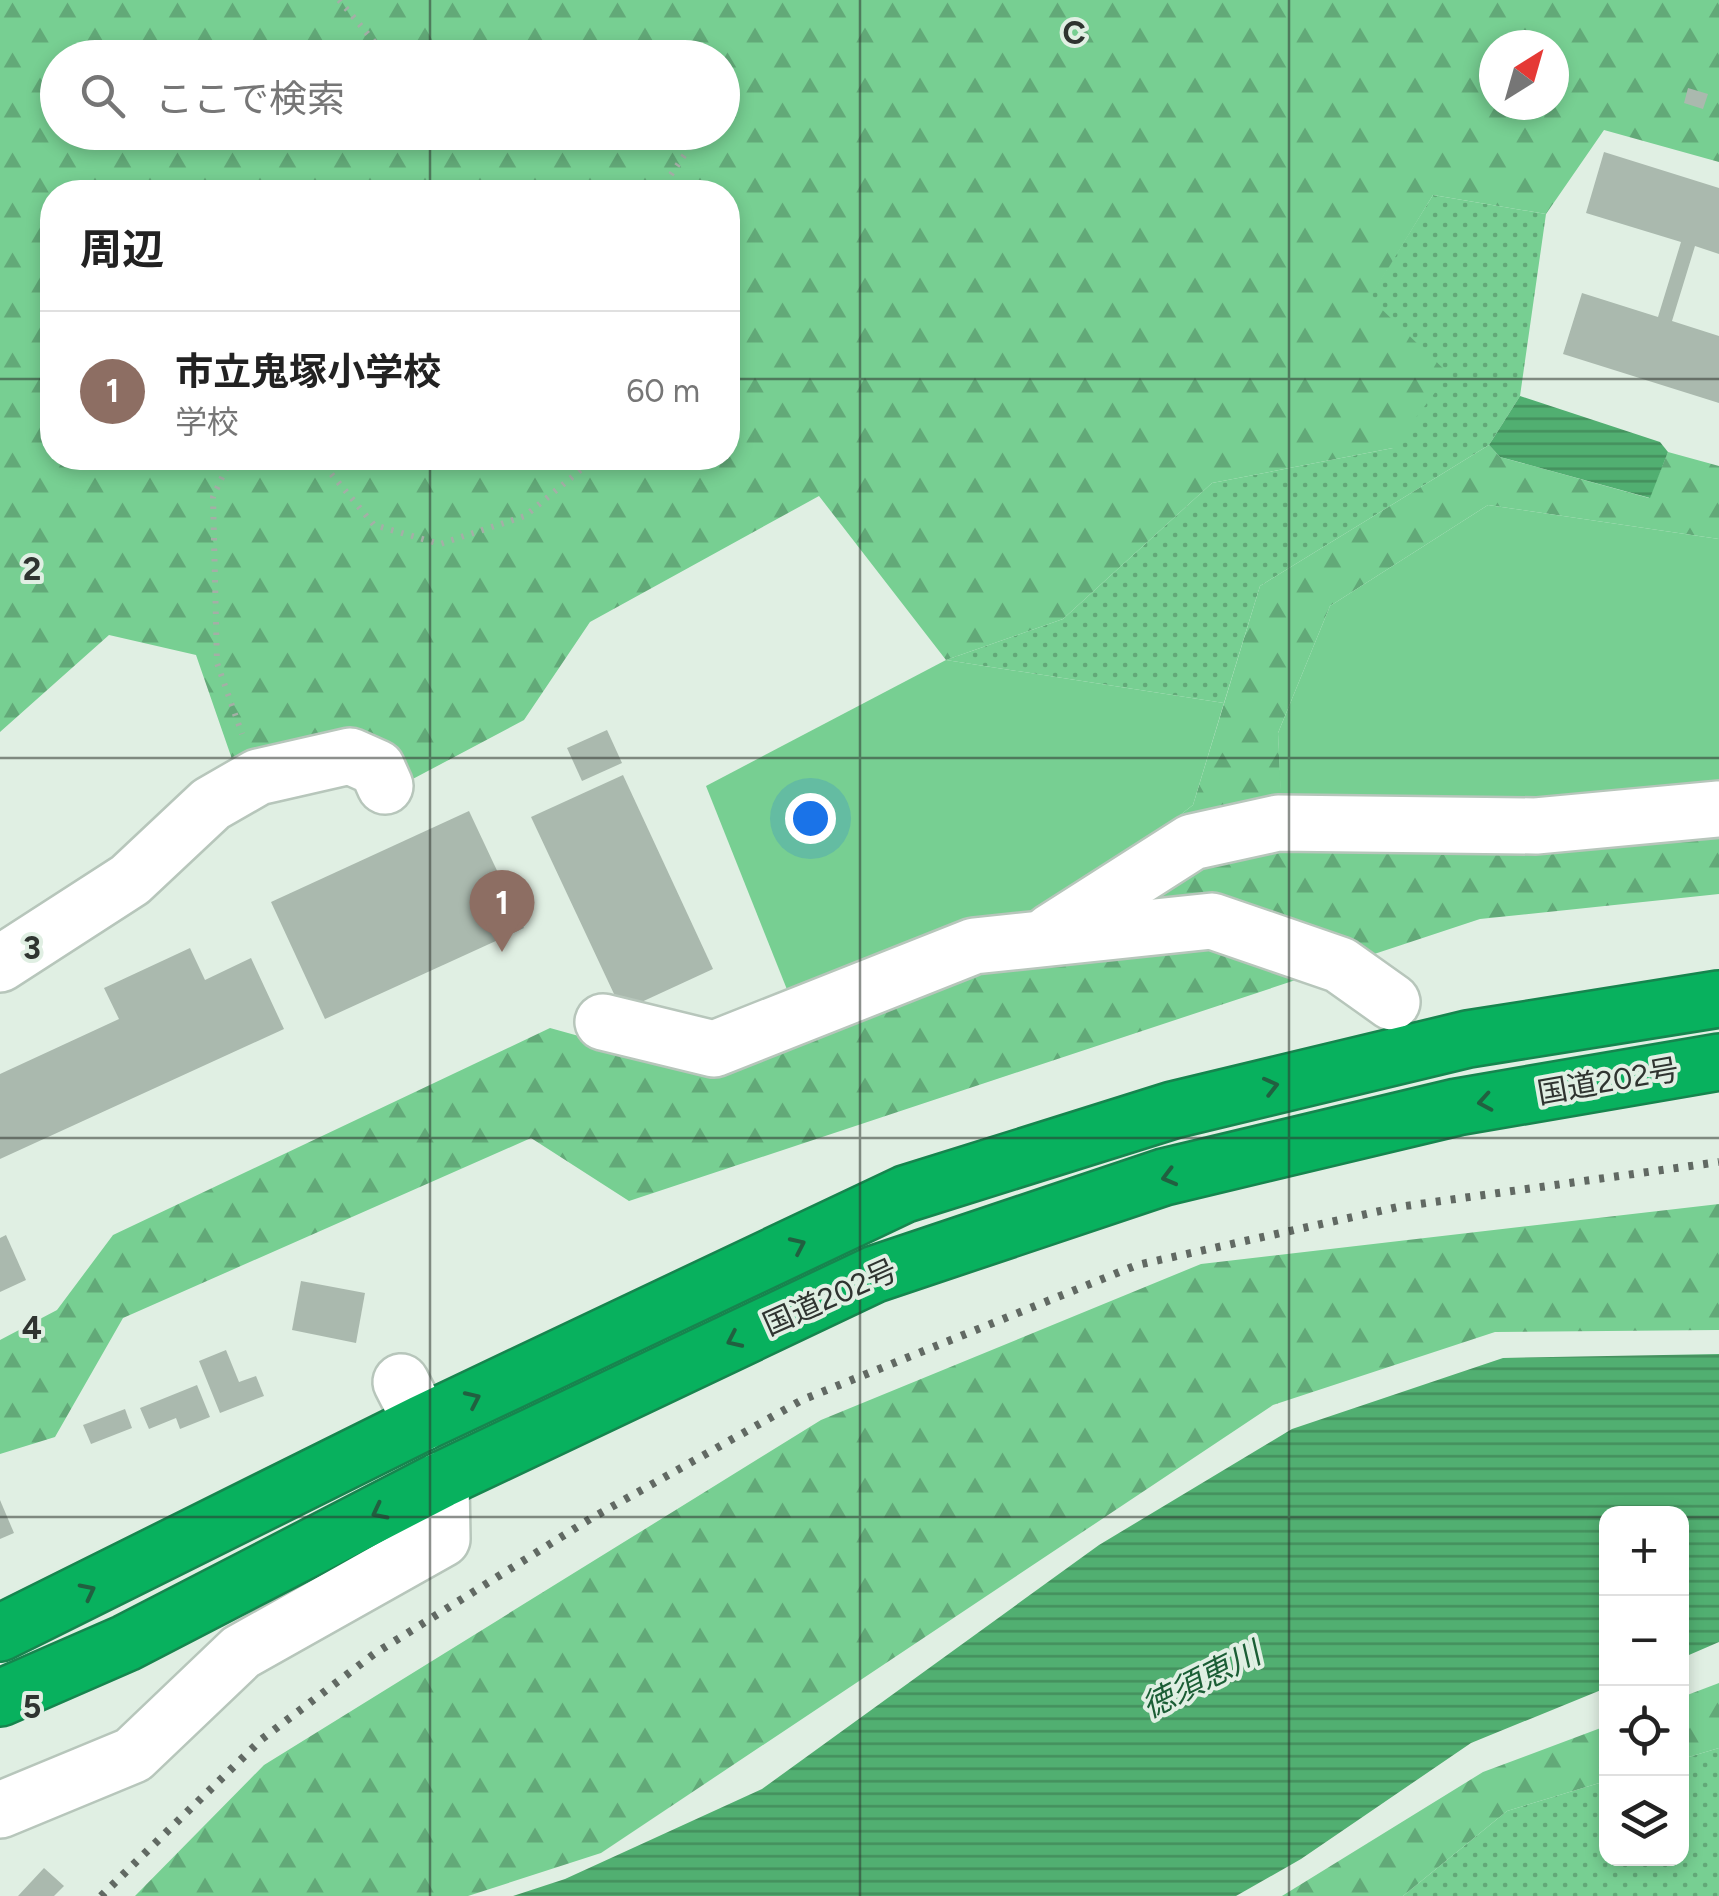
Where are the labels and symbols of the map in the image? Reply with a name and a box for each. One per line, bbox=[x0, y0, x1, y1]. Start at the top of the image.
text: C bbox=[1062, 14, 1086, 52]
north arrow bbox=[1479, 30, 1569, 120]
text: 2 bbox=[23, 550, 41, 588]
your location bbox=[785, 793, 836, 844]
pin: 1 bbox=[470, 870, 534, 952]
text: 3 bbox=[23, 929, 41, 967]
street label: 国道202号 bbox=[1534, 1050, 1682, 1112]
one-way arrow bbox=[1262, 1077, 1279, 1098]
one-way arrow bbox=[1477, 1091, 1493, 1112]
one-way arrow bbox=[1161, 1165, 1178, 1186]
one-way arrow bbox=[788, 1237, 806, 1257]
street label: 国道202号 bbox=[757, 1251, 903, 1343]
text: 4 bbox=[22, 1309, 42, 1347]
one-way arrow bbox=[727, 1328, 745, 1348]
one-way arrow bbox=[463, 1391, 481, 1411]
one-way arrow bbox=[371, 1500, 389, 1519]
one-way arrow bbox=[78, 1583, 96, 1603]
water label: 徳須恵川 bbox=[1135, 1633, 1269, 1726]
text: 5 bbox=[23, 1688, 41, 1726]

